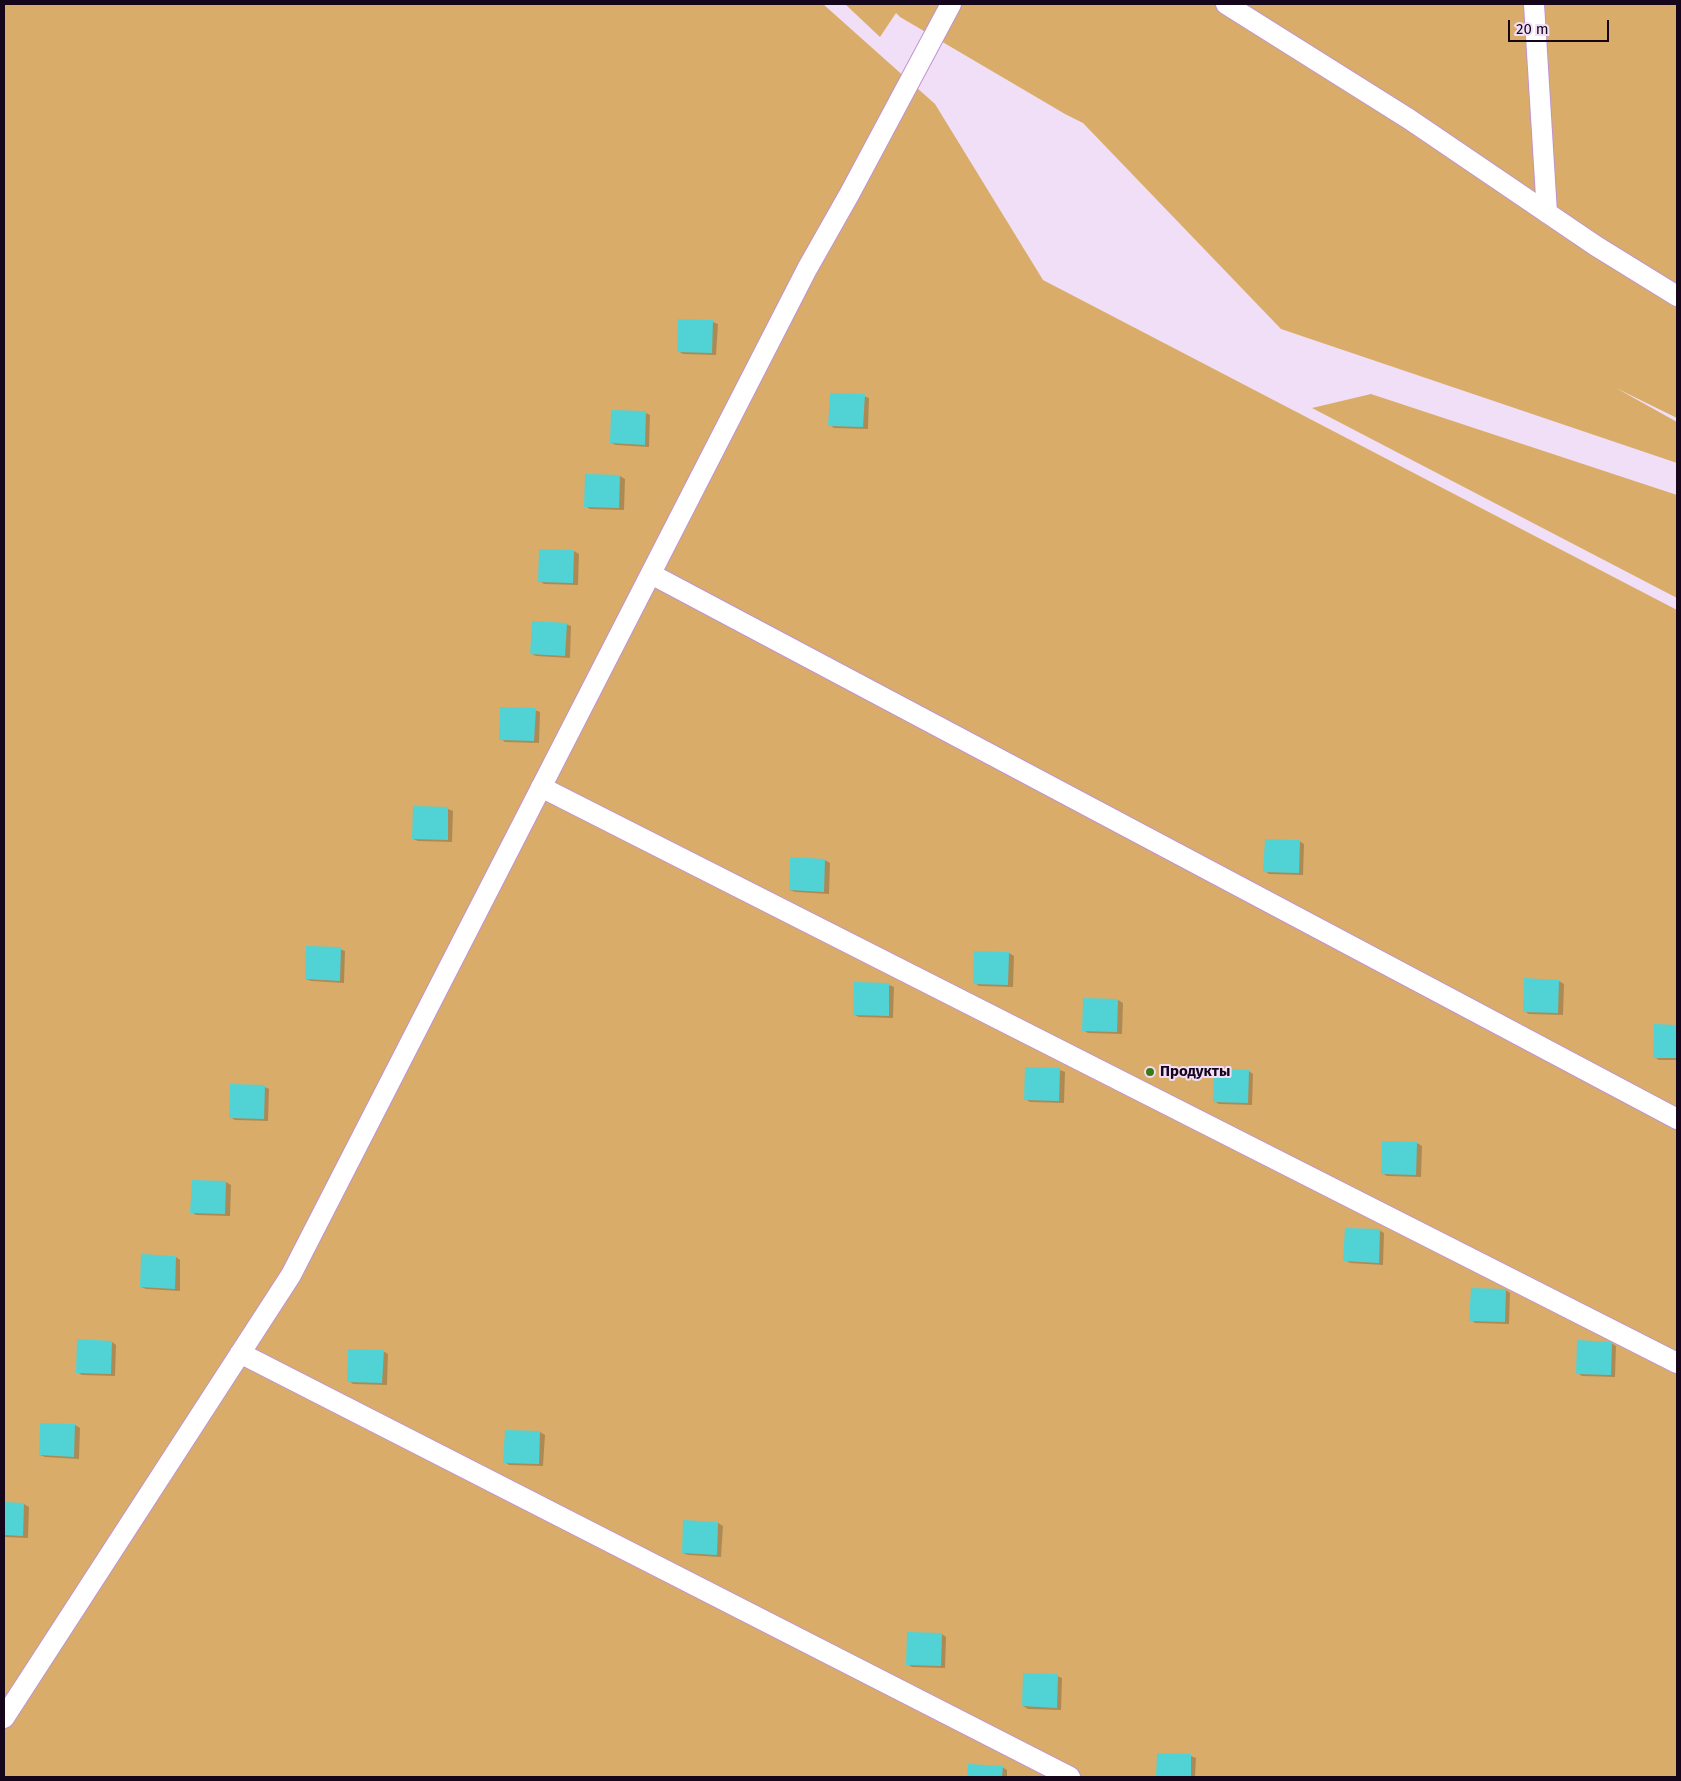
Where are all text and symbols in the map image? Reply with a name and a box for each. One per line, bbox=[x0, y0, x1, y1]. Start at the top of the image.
scale bar bbox=[1511, 10, 1612, 42]
text: 20 m bbox=[1516, 20, 1549, 38]
place label: Продукты bbox=[1160, 1063, 1230, 1081]
marker: Продукты bbox=[1144, 1066, 1156, 1078]

